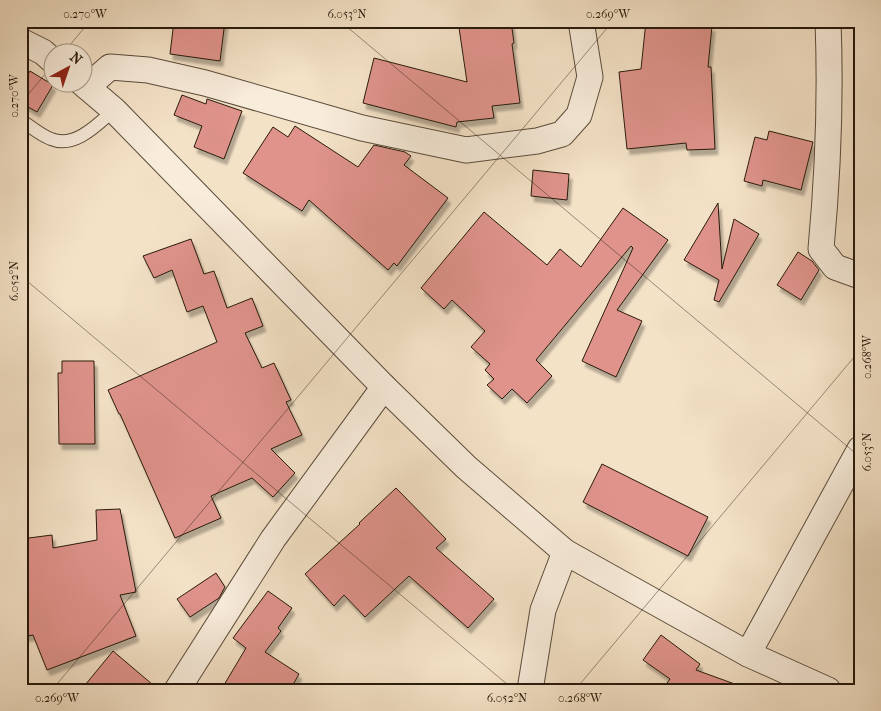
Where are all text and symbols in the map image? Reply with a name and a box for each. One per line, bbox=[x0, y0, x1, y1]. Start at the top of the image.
text: 0.270°W bbox=[63, 7, 108, 21]
text: 6.053°N bbox=[327, 7, 367, 21]
text: 0.269°W bbox=[586, 7, 631, 21]
north arrow bbox=[42, 42, 92, 92]
text: N bbox=[67, 48, 86, 69]
text: 0.270°W bbox=[7, 73, 21, 118]
text: 6.052°N bbox=[7, 261, 21, 301]
text: 0.268°W bbox=[860, 334, 874, 379]
text: 6.053°N bbox=[860, 432, 874, 472]
text: 0.269°W bbox=[35, 691, 80, 705]
text: 6.052°N bbox=[487, 691, 527, 705]
text: 0.268°W bbox=[558, 691, 603, 705]

